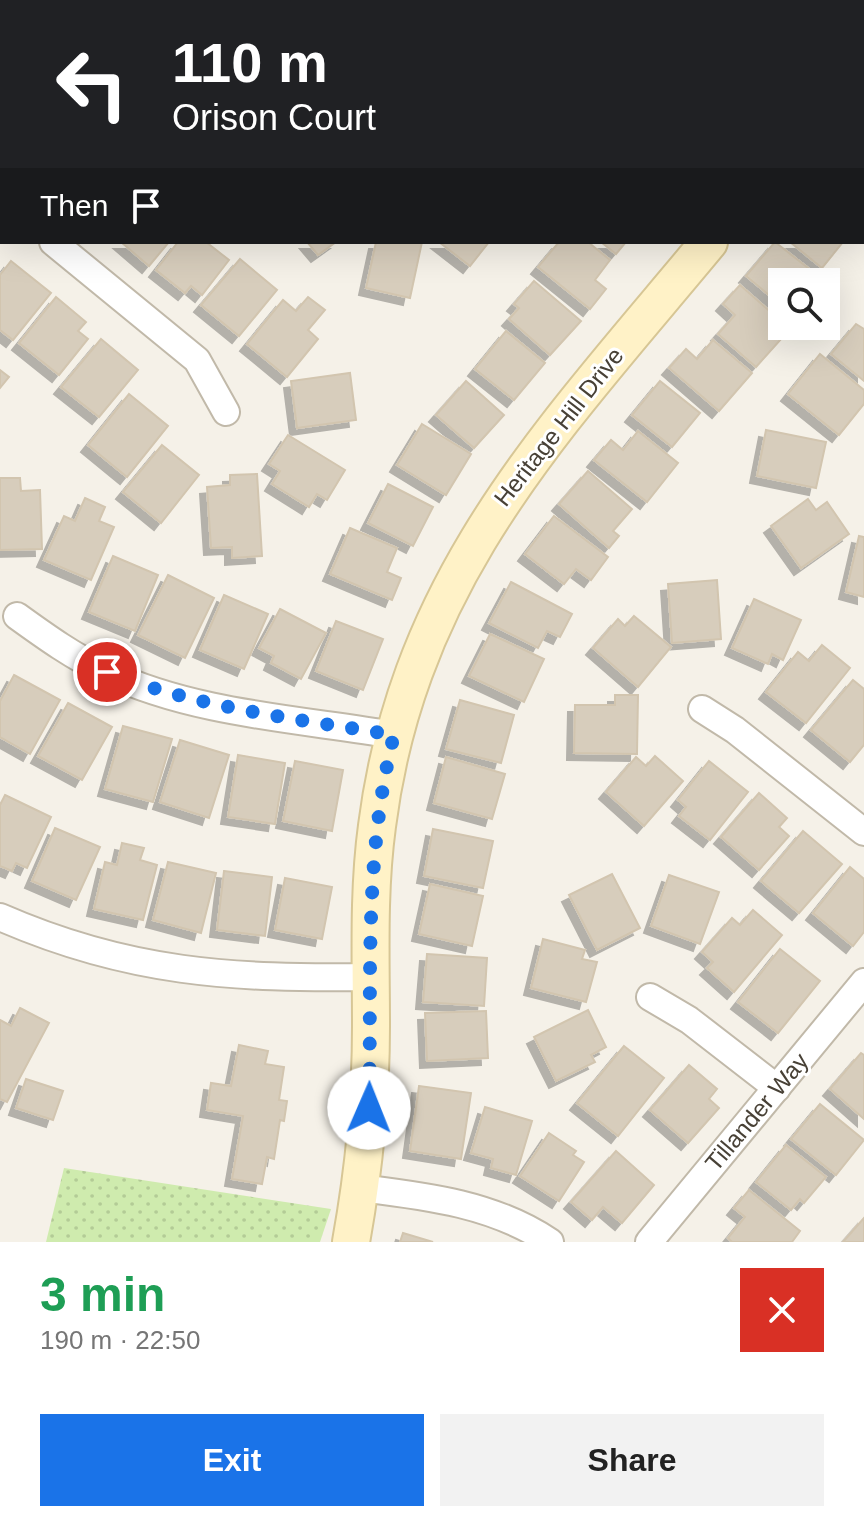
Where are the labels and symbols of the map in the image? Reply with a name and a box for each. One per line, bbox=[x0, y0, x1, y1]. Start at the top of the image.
street label: Heritage Hill Drive bbox=[488, 342, 629, 511]
pin bbox=[73, 638, 141, 706]
street label: Tillander Way bbox=[700, 1047, 814, 1176]
position arrow bbox=[327, 1066, 411, 1150]

